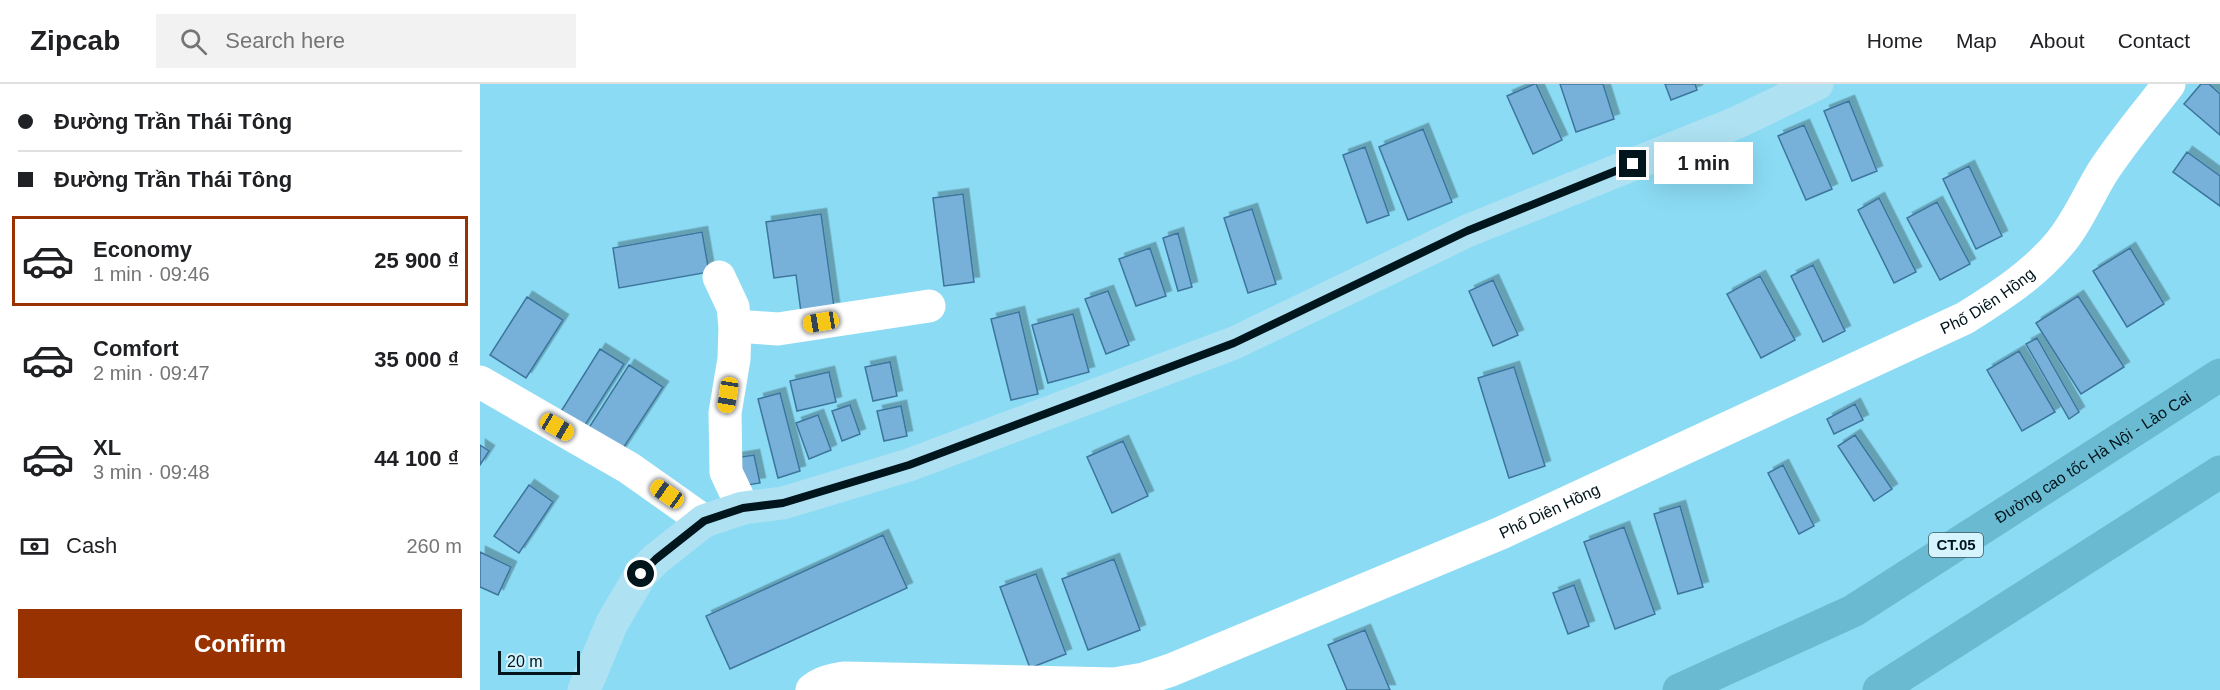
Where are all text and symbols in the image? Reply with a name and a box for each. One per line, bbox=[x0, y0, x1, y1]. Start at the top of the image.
search box bbox=[156, 14, 576, 68]
text: Zipcab bbox=[30, 25, 120, 56]
icon: search bbox=[177, 25, 210, 58]
text: Search here bbox=[225, 28, 345, 53]
text: Home bbox=[1867, 29, 1923, 52]
text: Map bbox=[1956, 29, 1997, 52]
text: About bbox=[2030, 29, 2085, 52]
text: Contact bbox=[2118, 29, 2190, 52]
text: Đường Trần Thái Tông bbox=[54, 109, 292, 134]
callout: 1 min bbox=[1654, 143, 1753, 185]
route end bbox=[1619, 150, 1646, 177]
text: 1 min bbox=[1677, 152, 1730, 174]
text: Đường Trần Thái Tông bbox=[54, 167, 292, 192]
icon: car bbox=[21, 234, 75, 288]
text: Economy bbox=[93, 237, 192, 262]
text: 25 900 ₫ bbox=[374, 248, 459, 273]
text: 1 min · 09:46 bbox=[93, 263, 210, 285]
street label: Phố Diên Hồng bbox=[1938, 265, 2038, 337]
car bbox=[802, 310, 840, 334]
icon: car bbox=[21, 333, 75, 387]
text: Comfort bbox=[93, 336, 179, 361]
text: 35 000 ₫ bbox=[374, 347, 459, 372]
text: 2 min · 09:47 bbox=[93, 362, 210, 384]
car bbox=[716, 376, 740, 414]
street label: Đường cao tốc Hà Nội - Lào Cai bbox=[1992, 388, 2194, 527]
car bbox=[537, 410, 577, 444]
icon: car bbox=[21, 432, 75, 486]
text: XL bbox=[93, 435, 121, 460]
text: 44 100 ₫ bbox=[374, 446, 459, 471]
text: 3 min · 09:48 bbox=[93, 461, 210, 483]
car bbox=[647, 476, 687, 512]
street label: Phố Diên Hồng bbox=[1497, 481, 1602, 542]
icon: cash bbox=[18, 530, 51, 563]
text: Cash bbox=[66, 533, 117, 558]
road number: CT.05 bbox=[1929, 533, 1983, 557]
text: 260 m bbox=[406, 535, 462, 557]
route start bbox=[627, 560, 654, 587]
button: Confirm bbox=[18, 609, 462, 678]
scale bar bbox=[498, 648, 580, 676]
text: 20 m bbox=[507, 653, 543, 670]

